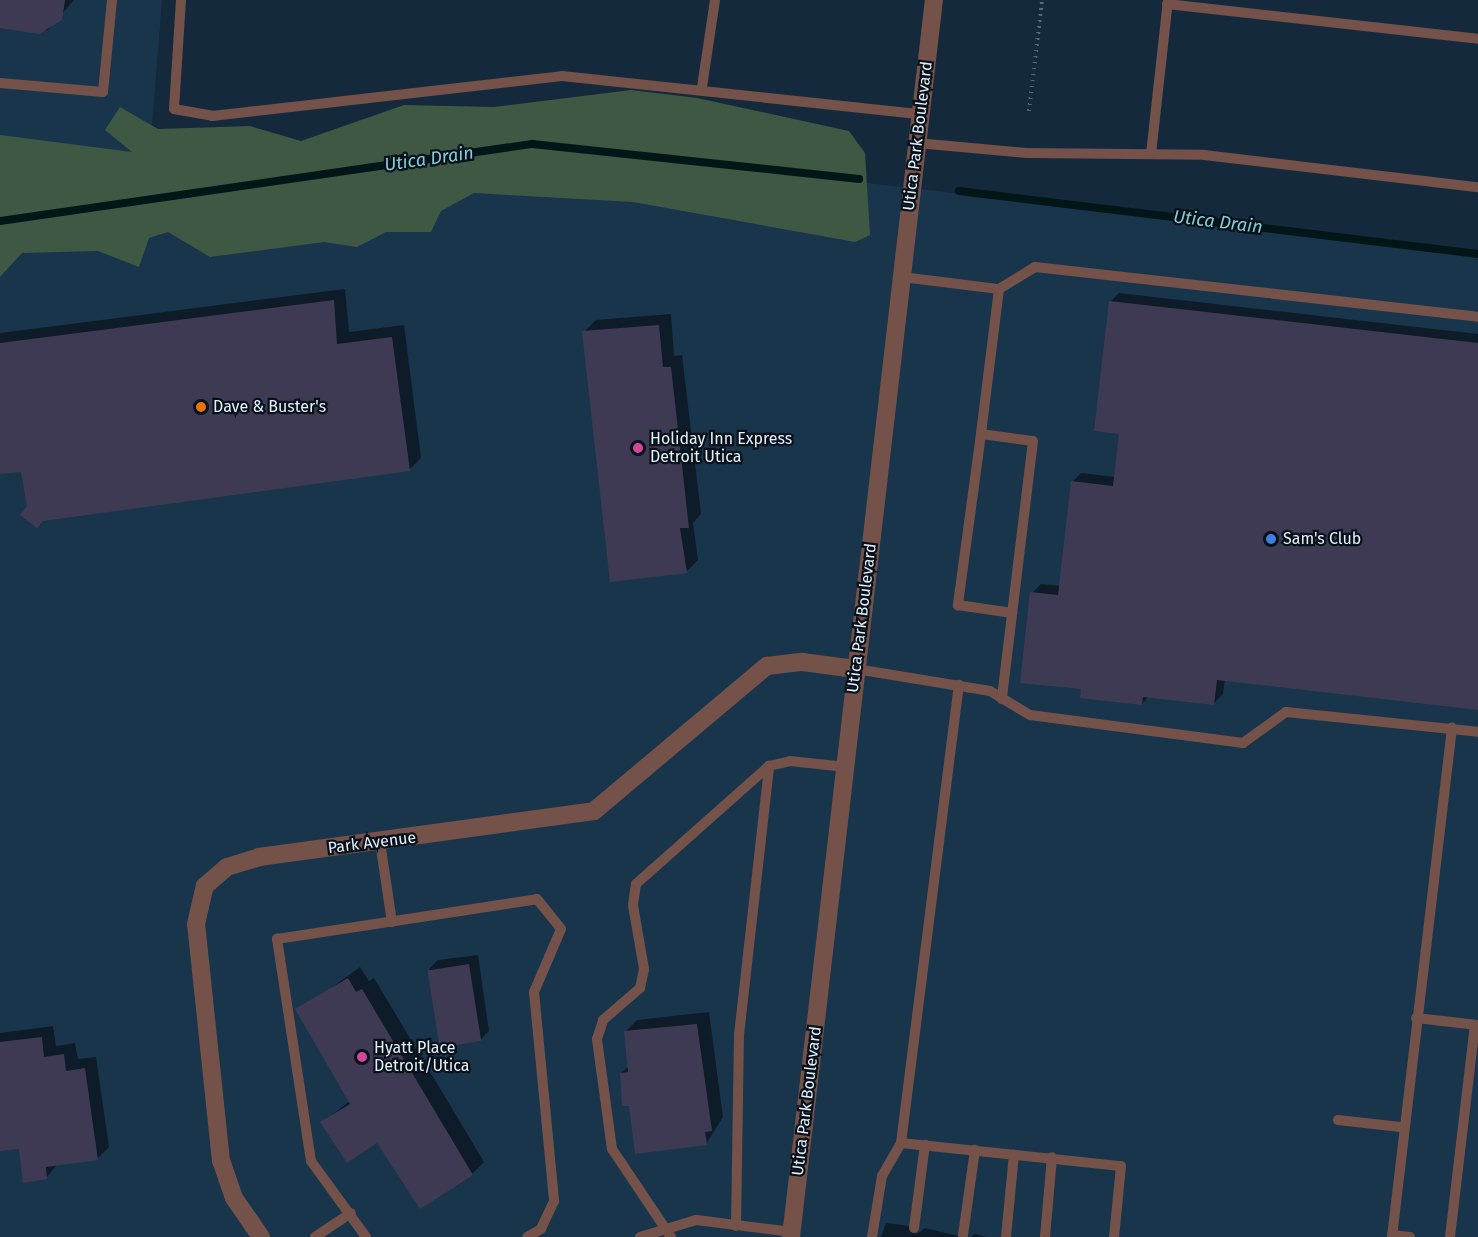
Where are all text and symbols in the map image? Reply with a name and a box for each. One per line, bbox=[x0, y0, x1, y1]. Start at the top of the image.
street label: Utica Park Boulevard bbox=[899, 60, 937, 212]
water label: Utica Drain bbox=[383, 142, 475, 176]
water label: Utica Drain bbox=[1172, 206, 1264, 238]
place label: Dave & Buster's bbox=[213, 397, 326, 417]
marker: Dave & Buster's bbox=[194, 400, 208, 414]
place label: Holiday Inn Express Detroit Utica bbox=[650, 429, 792, 467]
marker: Holiday Inn Express Detroit Utica bbox=[631, 441, 645, 455]
place label: Sam's Club bbox=[1283, 529, 1361, 549]
marker: Sam's Club bbox=[1264, 532, 1278, 546]
street label: Utica Park Boulevard bbox=[843, 542, 881, 694]
street label: Park Avenue bbox=[327, 828, 417, 858]
street label: Utica Park Boulevard bbox=[788, 1025, 826, 1177]
place label: Hyatt Place Detroit/Utica bbox=[374, 1038, 470, 1076]
marker: Hyatt Place Detroit/Utica bbox=[355, 1050, 369, 1064]

